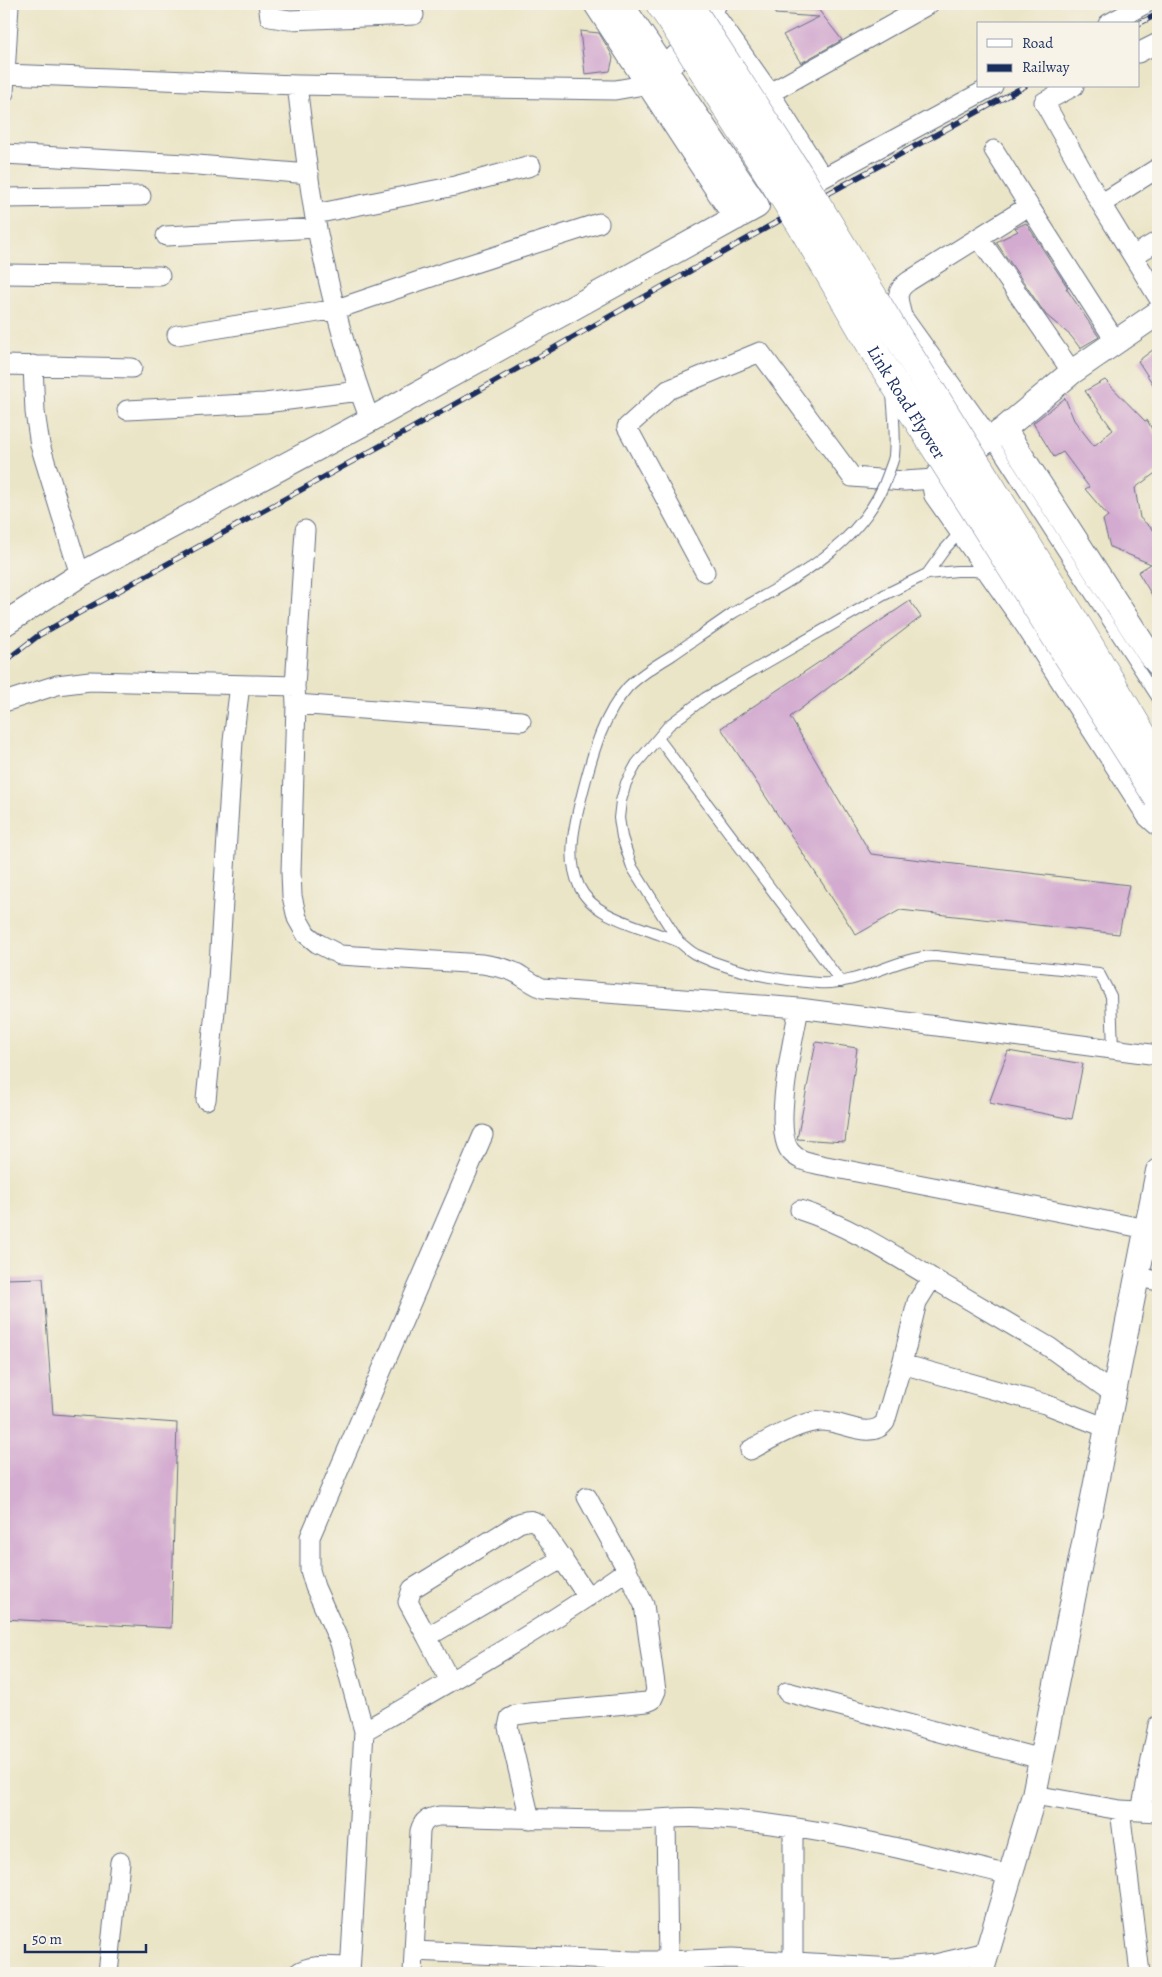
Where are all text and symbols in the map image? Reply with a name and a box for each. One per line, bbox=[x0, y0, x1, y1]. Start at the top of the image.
legend bbox=[977, 22, 1140, 88]
text: Road bbox=[1022, 33, 1054, 53]
text: Railway bbox=[1022, 57, 1070, 77]
street label: Link Road Flyover bbox=[861, 341, 951, 464]
scale bar bbox=[25, 1922, 146, 1954]
text: 50 m bbox=[32, 1929, 62, 1949]

